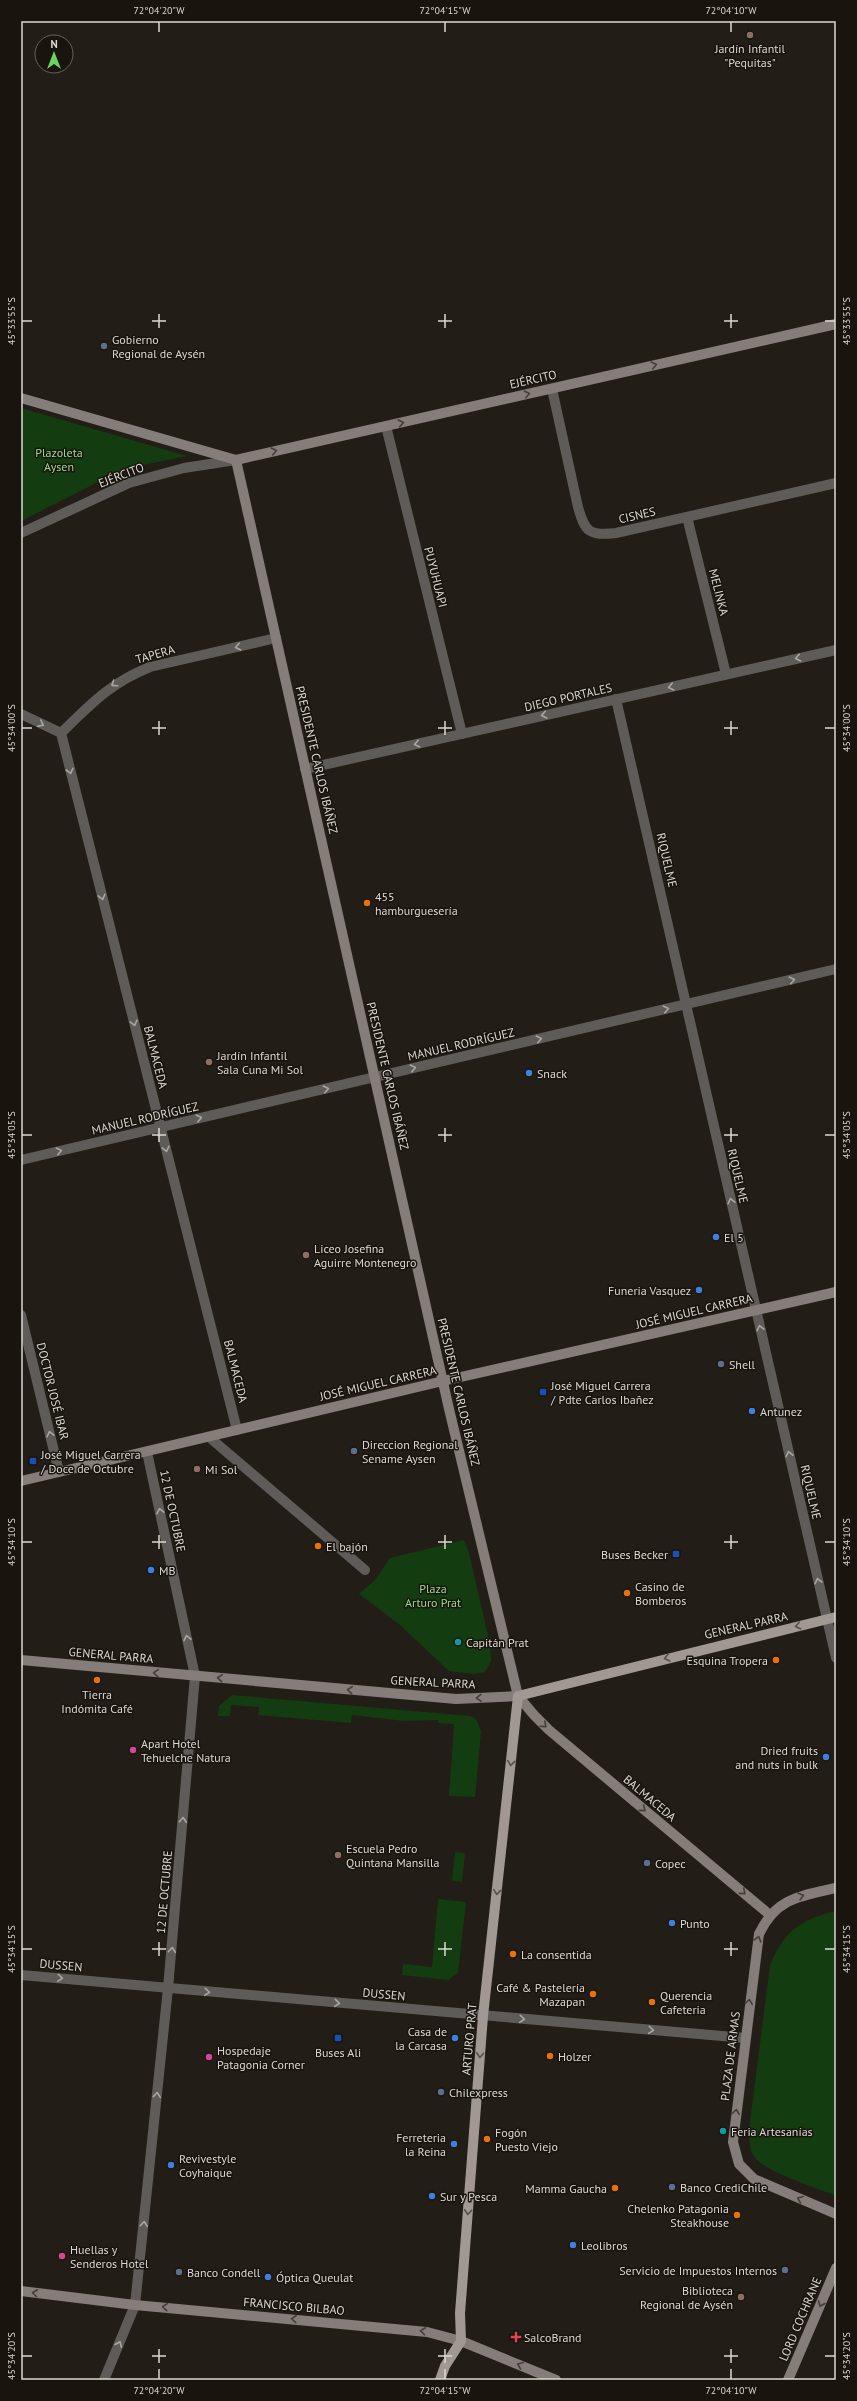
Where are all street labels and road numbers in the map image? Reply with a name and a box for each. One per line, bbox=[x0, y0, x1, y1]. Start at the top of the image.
street label: EJÉRCITO bbox=[508, 366, 558, 392]
street label: EJÉRCITO bbox=[96, 459, 146, 491]
street label: CISNES bbox=[617, 503, 657, 527]
street label: PUYUHUAPI bbox=[421, 545, 451, 609]
street label: MELINKA bbox=[706, 567, 732, 617]
street label: TAPERA bbox=[134, 641, 176, 667]
street label: DIEGO PORTALES bbox=[523, 680, 613, 714]
street label: PRESIDENTE CARLOS IBÁÑEZ bbox=[293, 685, 341, 836]
street label: RIQUELME bbox=[653, 831, 681, 889]
street label: PRESIDENTE CARLOS IBÁÑEZ bbox=[364, 1001, 412, 1152]
street label: BALMACEDA bbox=[141, 1024, 171, 1090]
street label: MANUEL RODRÍGUEZ bbox=[406, 1024, 516, 1064]
street label: MANUEL RODRÍGUEZ bbox=[90, 1098, 200, 1138]
street label: RIQUELME bbox=[724, 1147, 752, 1205]
street label: JOSÉ MIGUEL CARRERA bbox=[633, 1290, 754, 1332]
street label: PRESIDENTE CARLOS IBÁÑEZ bbox=[435, 1317, 483, 1468]
street label: BALMACEDA bbox=[221, 1338, 251, 1404]
street label: DOCTOR JOSÉ IBAR bbox=[34, 1341, 72, 1441]
street label: JOSÉ MIGUEL CARRERA bbox=[317, 1362, 438, 1404]
street label: RIQUELME bbox=[797, 1463, 825, 1521]
street label: 12 DE OCTUBRE bbox=[157, 1469, 189, 1553]
street label: GENERAL PARRA bbox=[703, 1608, 789, 1642]
street label: GENERAL PARRA bbox=[68, 1644, 154, 1666]
street label: GENERAL PARRA bbox=[390, 1672, 476, 1692]
street label: BALMACEDA bbox=[621, 1772, 679, 1824]
street label: 12 DE OCTUBRE bbox=[153, 1850, 175, 1934]
street label: DUSSEN bbox=[39, 1956, 83, 1974]
street label: DUSSEN bbox=[362, 1985, 406, 2003]
street label: ARTURO PRAT bbox=[458, 2002, 480, 2076]
street label: PLAZA DE ARMAS bbox=[717, 2010, 743, 2102]
street label: LORD COCHRANE bbox=[776, 2275, 824, 2363]
street label: FRANCISCO BILBAO bbox=[243, 2294, 345, 2318]

